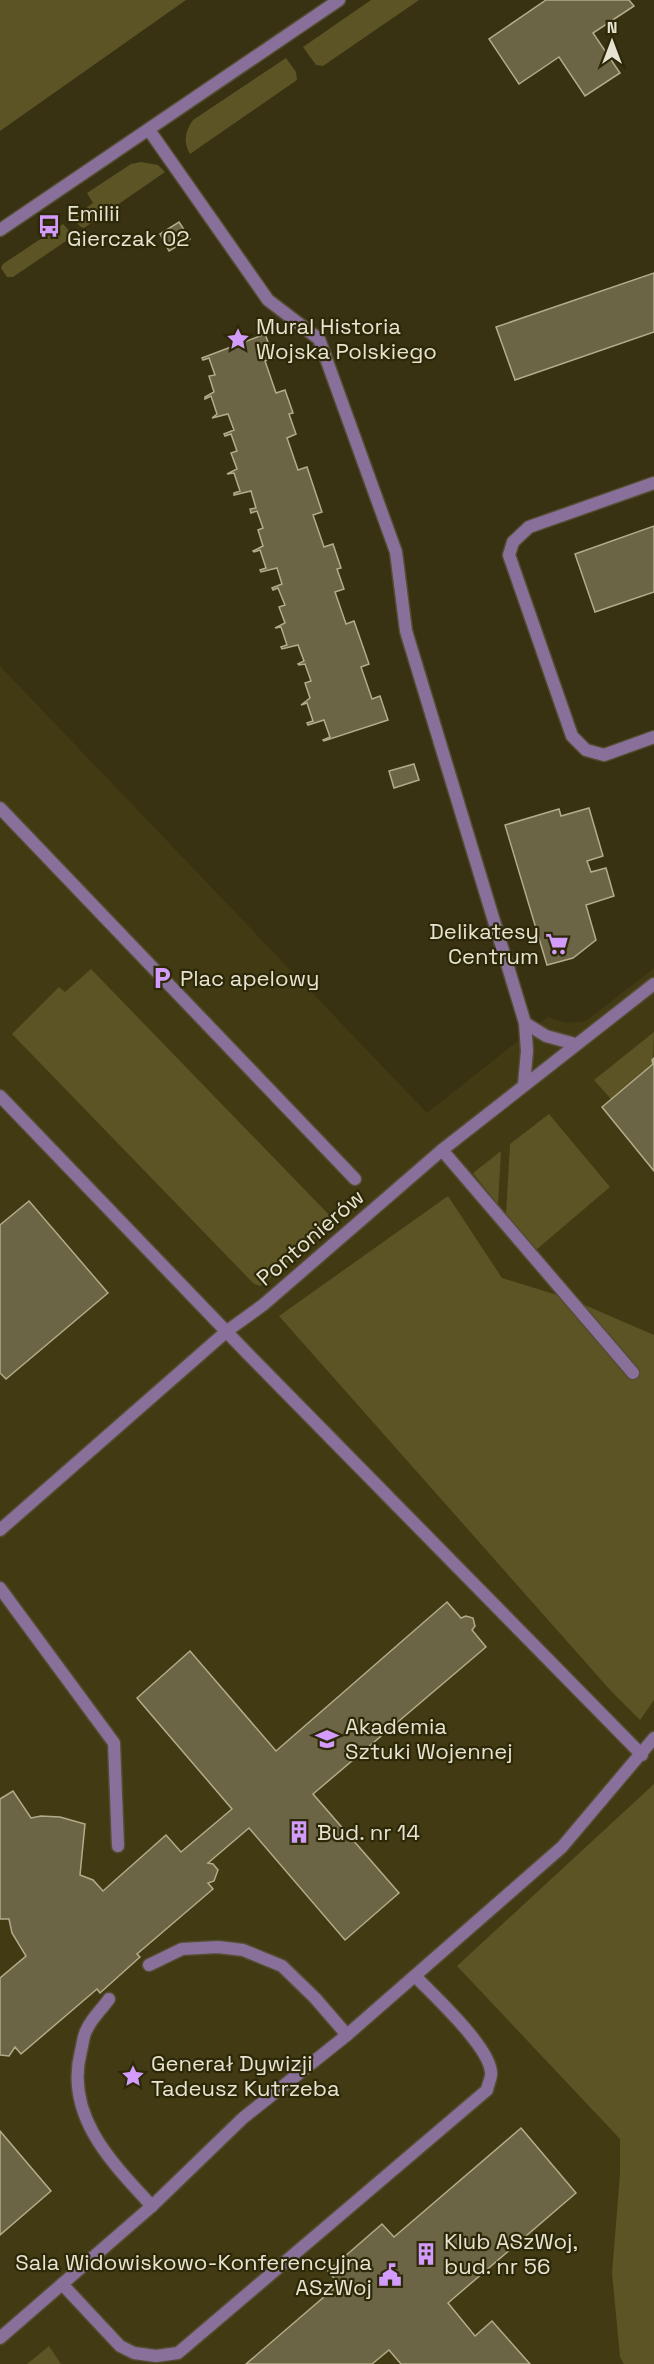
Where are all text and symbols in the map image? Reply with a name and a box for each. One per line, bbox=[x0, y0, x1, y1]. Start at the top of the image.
north arrow bbox=[582, 12, 642, 72]
text: N bbox=[607, 17, 617, 38]
place label: Emilii Gierczak 02 bbox=[67, 199, 190, 252]
bus stop icon: Emilii Gierczak 02 bbox=[36, 213, 62, 239]
place label: Mural Historia Wojska Polskiego bbox=[256, 312, 437, 365]
place icon: Mural Historia Wojska Polskiego bbox=[225, 326, 251, 352]
place label: Delikatesy Centrum bbox=[429, 917, 539, 970]
supermarket icon: Delikatesy Centrum bbox=[544, 931, 570, 957]
place label: Plac apelowy bbox=[180, 964, 319, 992]
parking icon: Plac apelowy bbox=[149, 965, 175, 991]
street label: Pontonierów bbox=[250, 1183, 370, 1291]
place label: Akademia Sztuki Wojennej bbox=[345, 1712, 513, 1765]
school or university icon: Akademia Sztuki Wojennej bbox=[314, 1726, 340, 1752]
place label: Bud. nr 14 bbox=[317, 1818, 420, 1846]
building icon: Bud. nr 14 bbox=[286, 1819, 312, 1845]
place label: Generał Dywizji Tadeusz Kutrzeba bbox=[151, 2049, 340, 2102]
place icon: Generał Dywizji Tadeusz Kutrzeba bbox=[120, 2063, 146, 2089]
place label: Klub ASzWoj, bud. nr 56 bbox=[444, 2227, 578, 2280]
building icon: Klub ASzWoj, bud. nr 56 bbox=[413, 2241, 439, 2267]
place label: Sala Widowiskowo-Konferencyjna ASzWoj bbox=[15, 2248, 372, 2301]
public building icon: Sala Widowiskowo-Konferencyjna ASzWoj bbox=[377, 2262, 403, 2288]

